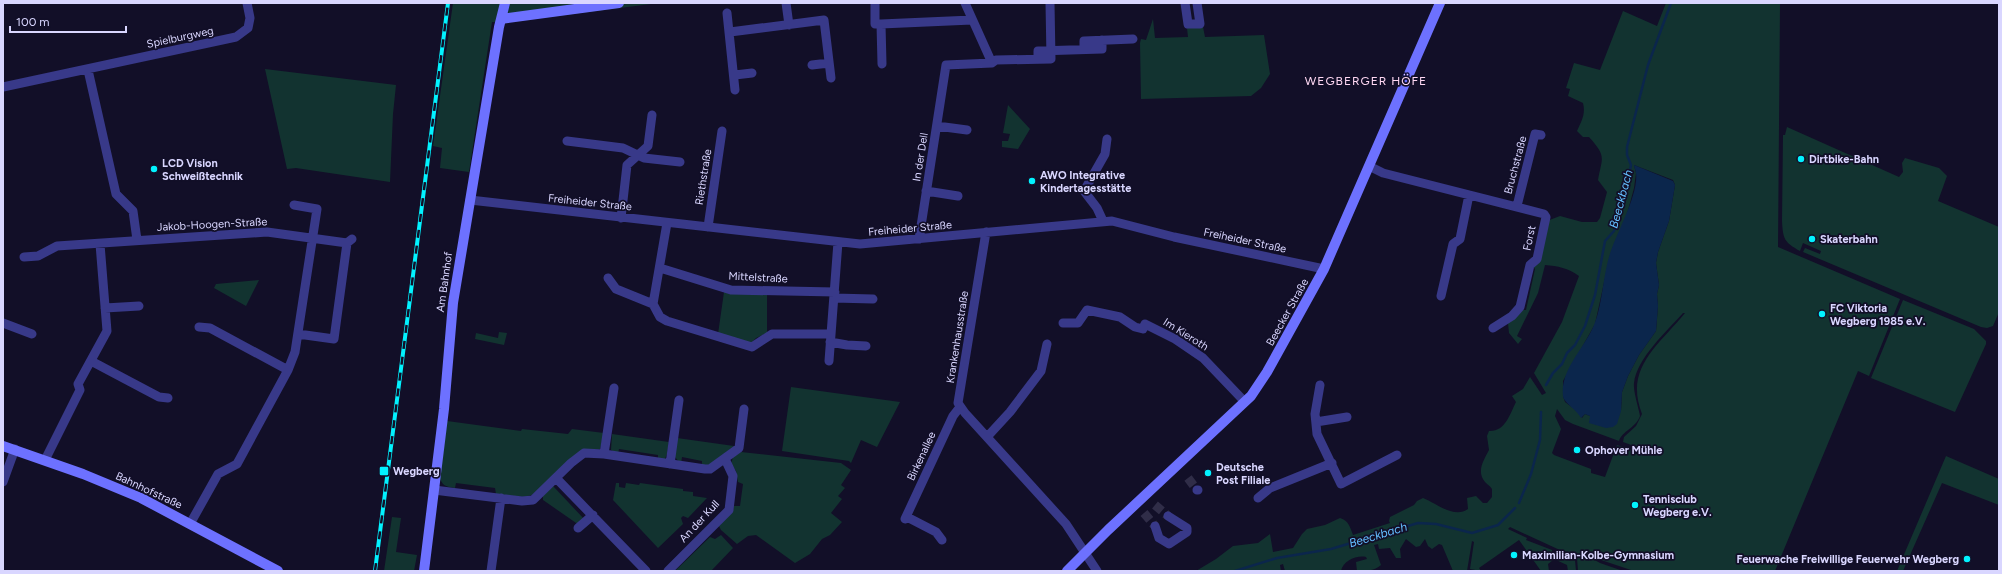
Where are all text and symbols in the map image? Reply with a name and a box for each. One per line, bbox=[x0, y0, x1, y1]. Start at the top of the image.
scale bar bbox=[10, 8, 126, 34]
text: 100 m bbox=[16, 15, 50, 29]
street label: Spielburgweg bbox=[146, 24, 215, 51]
district label: WEGBERGER HÖFE bbox=[1305, 74, 1427, 88]
street label: In der Dell bbox=[910, 132, 931, 182]
street label: Bruchstraße bbox=[1502, 135, 1529, 196]
street label: Riethstraße bbox=[693, 148, 714, 206]
place label: Dirtbike-Bahn bbox=[1809, 153, 1879, 166]
marker: Dirtbike-Bahn bbox=[1796, 154, 1806, 164]
place label: LCD Vision Schweißtechnik bbox=[162, 157, 243, 183]
marker: LCD Vision Schweißtechnik bbox=[149, 164, 159, 174]
water label: Beeckbach bbox=[1606, 168, 1636, 230]
place label: AWO Integrative Kindertagesstätte bbox=[1040, 169, 1131, 195]
marker: AWO Integrative Kindertagesstätte bbox=[1027, 176, 1037, 186]
street label: Freiheider Straße bbox=[547, 192, 632, 213]
street label: Jakob-Hoogen-Straße bbox=[156, 215, 268, 234]
street label: Freiheider Straße bbox=[868, 218, 953, 239]
street label: Forst bbox=[1521, 224, 1538, 252]
street label: Freiheider Straße bbox=[1202, 225, 1287, 256]
place label: Skaterbahn bbox=[1820, 233, 1878, 246]
marker: Skaterbahn bbox=[1807, 234, 1817, 244]
street label: Am Bahnhof bbox=[434, 250, 455, 313]
street label: Mittelstraße bbox=[728, 269, 788, 286]
street label: Beecker Straße bbox=[1264, 276, 1311, 348]
street label: Krankenhausstraße bbox=[944, 290, 971, 384]
place label: FC Viktoria Wegberg 1985 e.V. bbox=[1830, 302, 1926, 328]
marker: FC Viktoria Wegberg 1985 e.V. bbox=[1817, 309, 1827, 319]
street label: Im Kieroth bbox=[1161, 315, 1211, 353]
street label: Birkenallee bbox=[904, 430, 939, 483]
place label: Ophover Mühle bbox=[1585, 444, 1662, 457]
marker: Ophover Mühle bbox=[1572, 445, 1582, 455]
place label: Deutsche Post Filiale bbox=[1216, 461, 1270, 487]
marker: Wegberg bbox=[378, 465, 390, 477]
place label: Wegberg bbox=[393, 465, 440, 478]
marker: Deutsche Post Filiale bbox=[1203, 468, 1213, 478]
street label: Bahnhofstraße bbox=[113, 469, 184, 512]
place label: Tennisclub Wegberg e.V. bbox=[1643, 493, 1712, 519]
street label: An der Kull bbox=[677, 498, 722, 545]
marker: Tennisclub Wegberg e.V. bbox=[1630, 500, 1640, 510]
water label: Beeckbach bbox=[1347, 519, 1409, 550]
place label: Maximilian-Kolbe-Gymnasium bbox=[1522, 549, 1674, 562]
marker: Maximilian-Kolbe-Gymnasium bbox=[1509, 550, 1519, 560]
place label: Feuerwache Freiwillige Feuerwehr Wegberg bbox=[1736, 553, 1959, 566]
marker: Feuerwache Freiwillige Feuerwehr Wegberg bbox=[1962, 554, 1972, 564]

